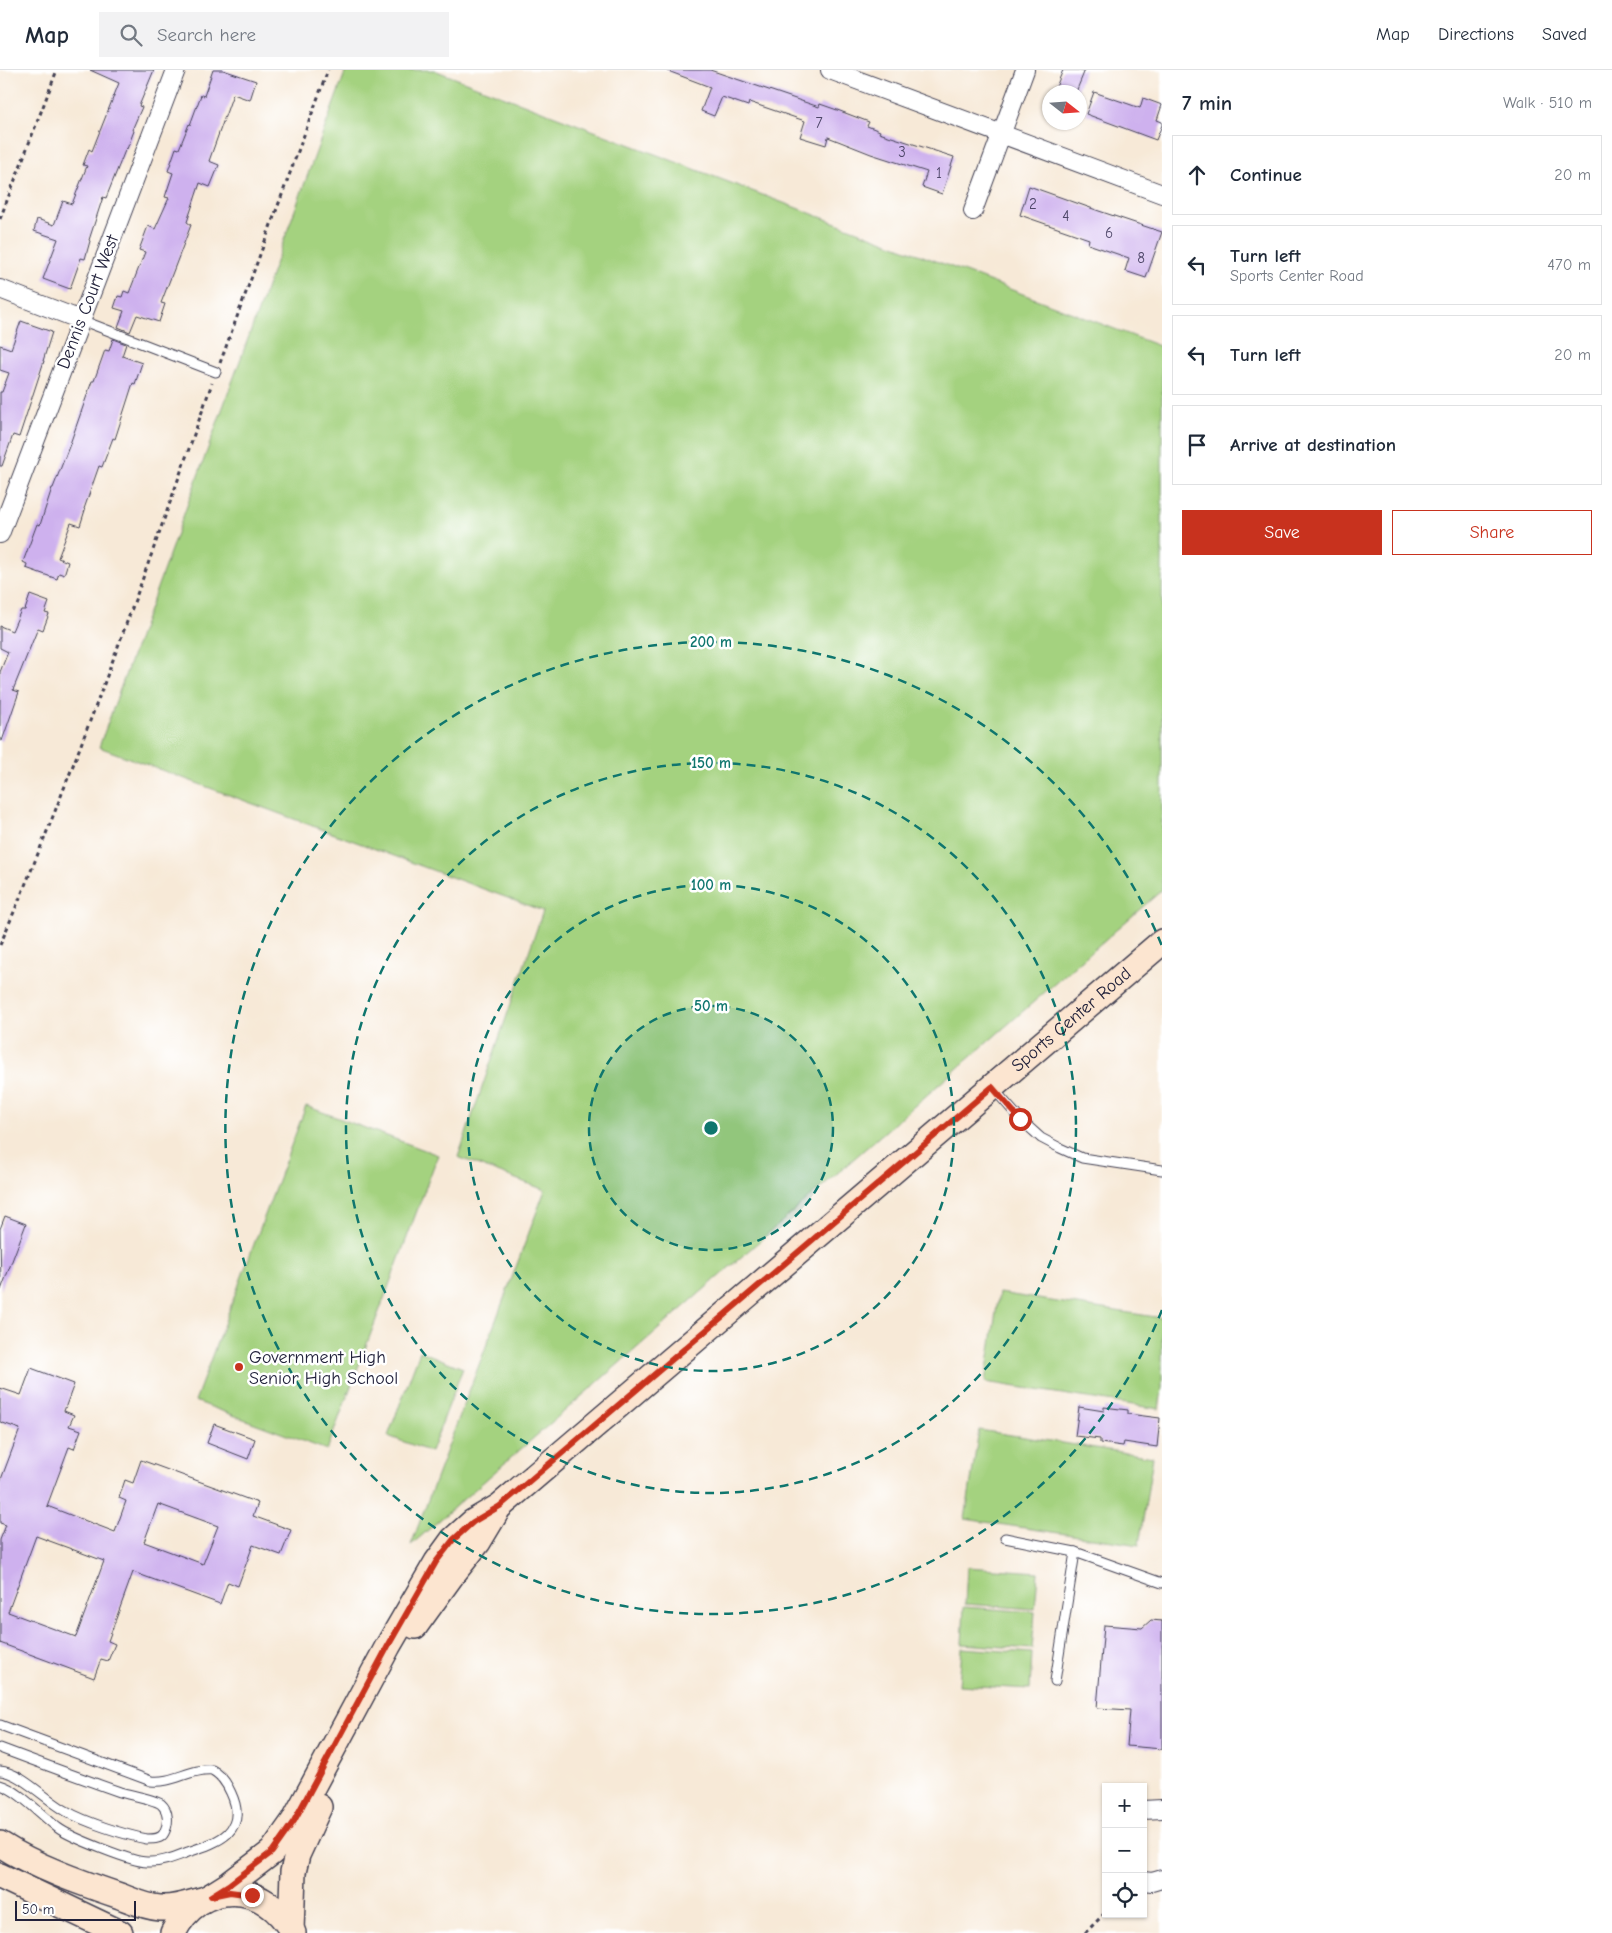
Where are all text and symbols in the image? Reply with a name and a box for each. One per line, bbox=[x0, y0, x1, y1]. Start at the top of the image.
search box bbox=[99, 12, 449, 57]
text: Map bbox=[25, 21, 69, 49]
icon: search bbox=[117, 21, 145, 49]
text: Search here bbox=[157, 24, 256, 46]
text: Map bbox=[1376, 24, 1410, 45]
text: Directions bbox=[1438, 24, 1514, 45]
text: Saved bbox=[1542, 24, 1587, 45]
north arrow bbox=[1042, 85, 1087, 130]
text: 7 min bbox=[1182, 91, 1232, 115]
text: Walk · 510 m bbox=[1503, 94, 1592, 112]
house number: 7 bbox=[815, 114, 823, 132]
house number: 3 bbox=[898, 143, 906, 161]
icon: ahead bbox=[1183, 161, 1211, 189]
house number: 1 bbox=[936, 164, 942, 182]
text: Continue bbox=[1230, 164, 1302, 186]
text: 20 m bbox=[1554, 166, 1591, 184]
house number: 2 bbox=[1029, 195, 1037, 213]
house number: 4 bbox=[1062, 207, 1070, 225]
house number: 6 bbox=[1105, 224, 1113, 242]
street label: Dennis Court West bbox=[53, 231, 124, 372]
text: Turn left bbox=[1230, 245, 1301, 267]
house number: 8 bbox=[1137, 249, 1145, 267]
icon: left bbox=[1183, 251, 1211, 279]
text: 470 m bbox=[1547, 256, 1591, 274]
text: Sports Center Road bbox=[1230, 267, 1364, 285]
icon: left bbox=[1183, 341, 1211, 369]
text: Turn left bbox=[1230, 344, 1301, 366]
text: 20 m bbox=[1554, 346, 1591, 364]
icon: arrive bbox=[1183, 431, 1211, 459]
text: Arrive at destination bbox=[1230, 434, 1396, 456]
button: Save bbox=[1182, 510, 1382, 555]
button: Share bbox=[1392, 510, 1592, 555]
text: 200 m bbox=[690, 633, 732, 651]
text: 150 m bbox=[691, 754, 731, 772]
text: 100 m bbox=[691, 876, 731, 894]
street label: Sports Center Road bbox=[1007, 963, 1135, 1076]
text: 50 m bbox=[694, 997, 728, 1015]
route start bbox=[1009, 1108, 1032, 1131]
centre of rings bbox=[702, 1119, 720, 1137]
place label: Government High Senior High School bbox=[249, 1347, 398, 1389]
marker: Government High Senior High School bbox=[233, 1361, 245, 1373]
map controls bbox=[1102, 1783, 1147, 1918]
button: + bbox=[1102, 1783, 1147, 1828]
button: − bbox=[1102, 1828, 1147, 1873]
button: locate bbox=[1102, 1873, 1147, 1918]
route end bbox=[241, 1884, 264, 1907]
scale bar bbox=[15, 1898, 136, 1921]
text: 50 m bbox=[22, 1901, 54, 1918]

